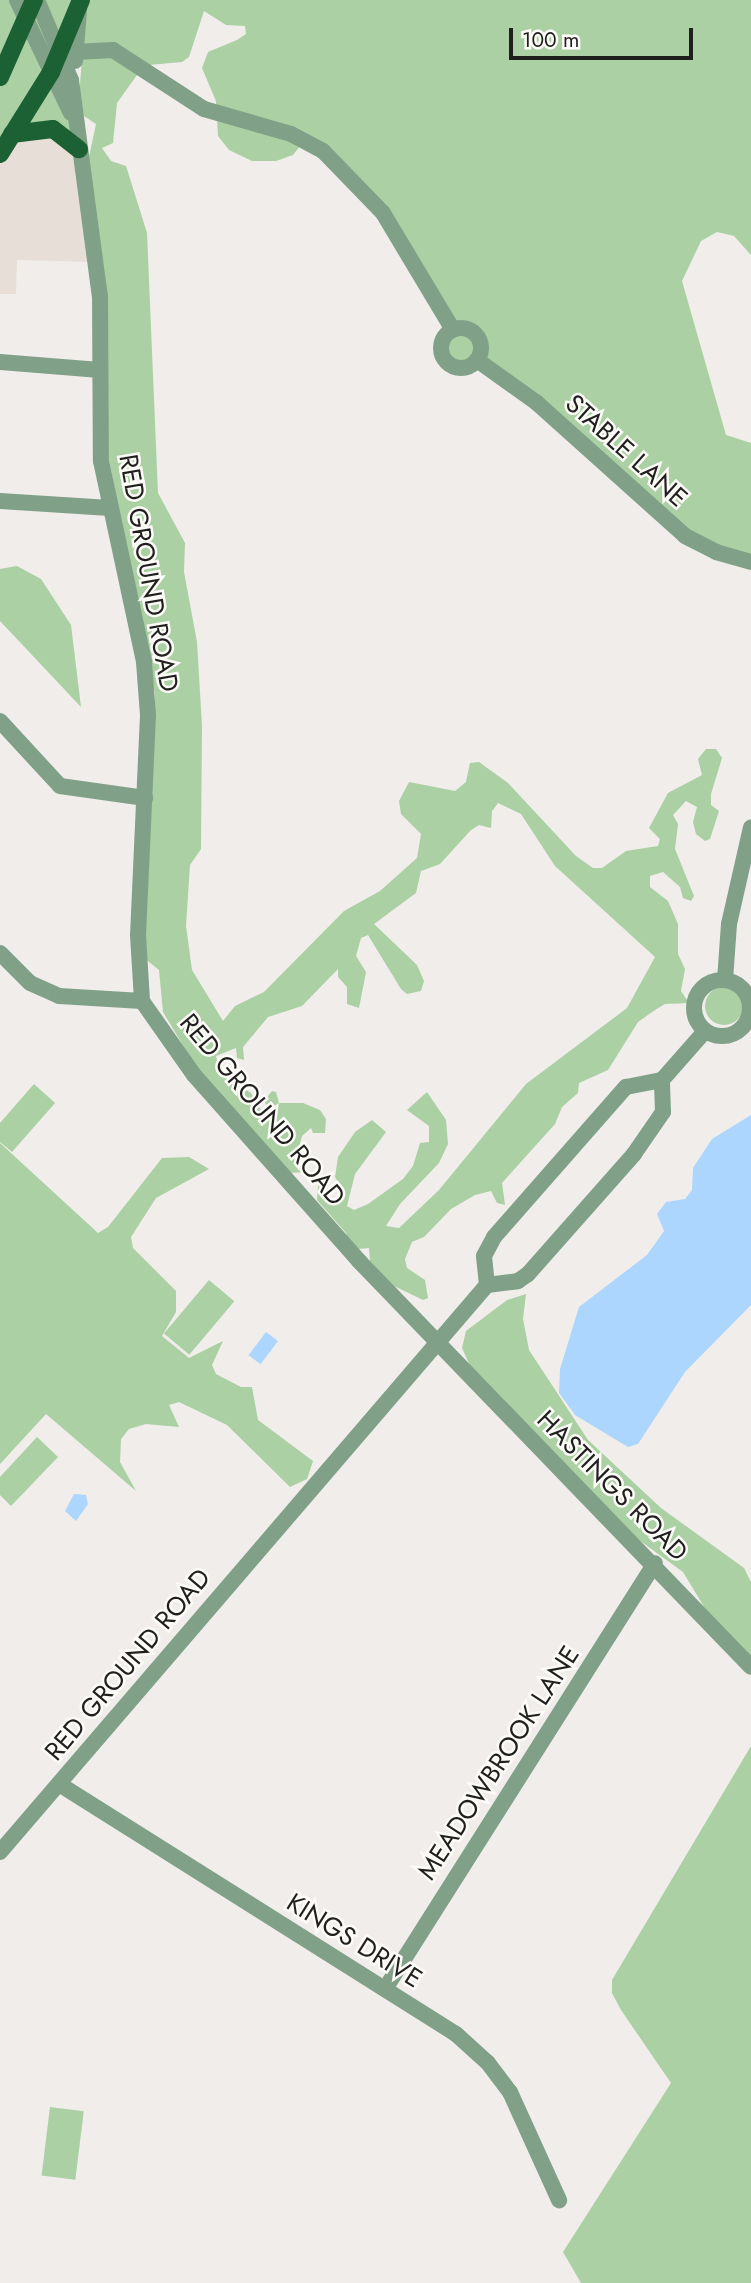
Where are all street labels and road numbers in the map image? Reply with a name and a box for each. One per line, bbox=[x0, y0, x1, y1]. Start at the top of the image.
street label: STABLE LANE bbox=[559, 388, 693, 514]
street label: RED GROUND ROAD bbox=[112, 452, 184, 694]
street label: RED GROUND ROAD bbox=[173, 1008, 351, 1212]
street label: HASTINGS ROAD bbox=[530, 1404, 694, 1568]
street label: RED GROUND ROAD bbox=[39, 1563, 217, 1767]
street label: MEADOWBROOK LANE bbox=[412, 1640, 586, 1886]
street label: KINGS DRIVE bbox=[281, 1887, 427, 1995]

